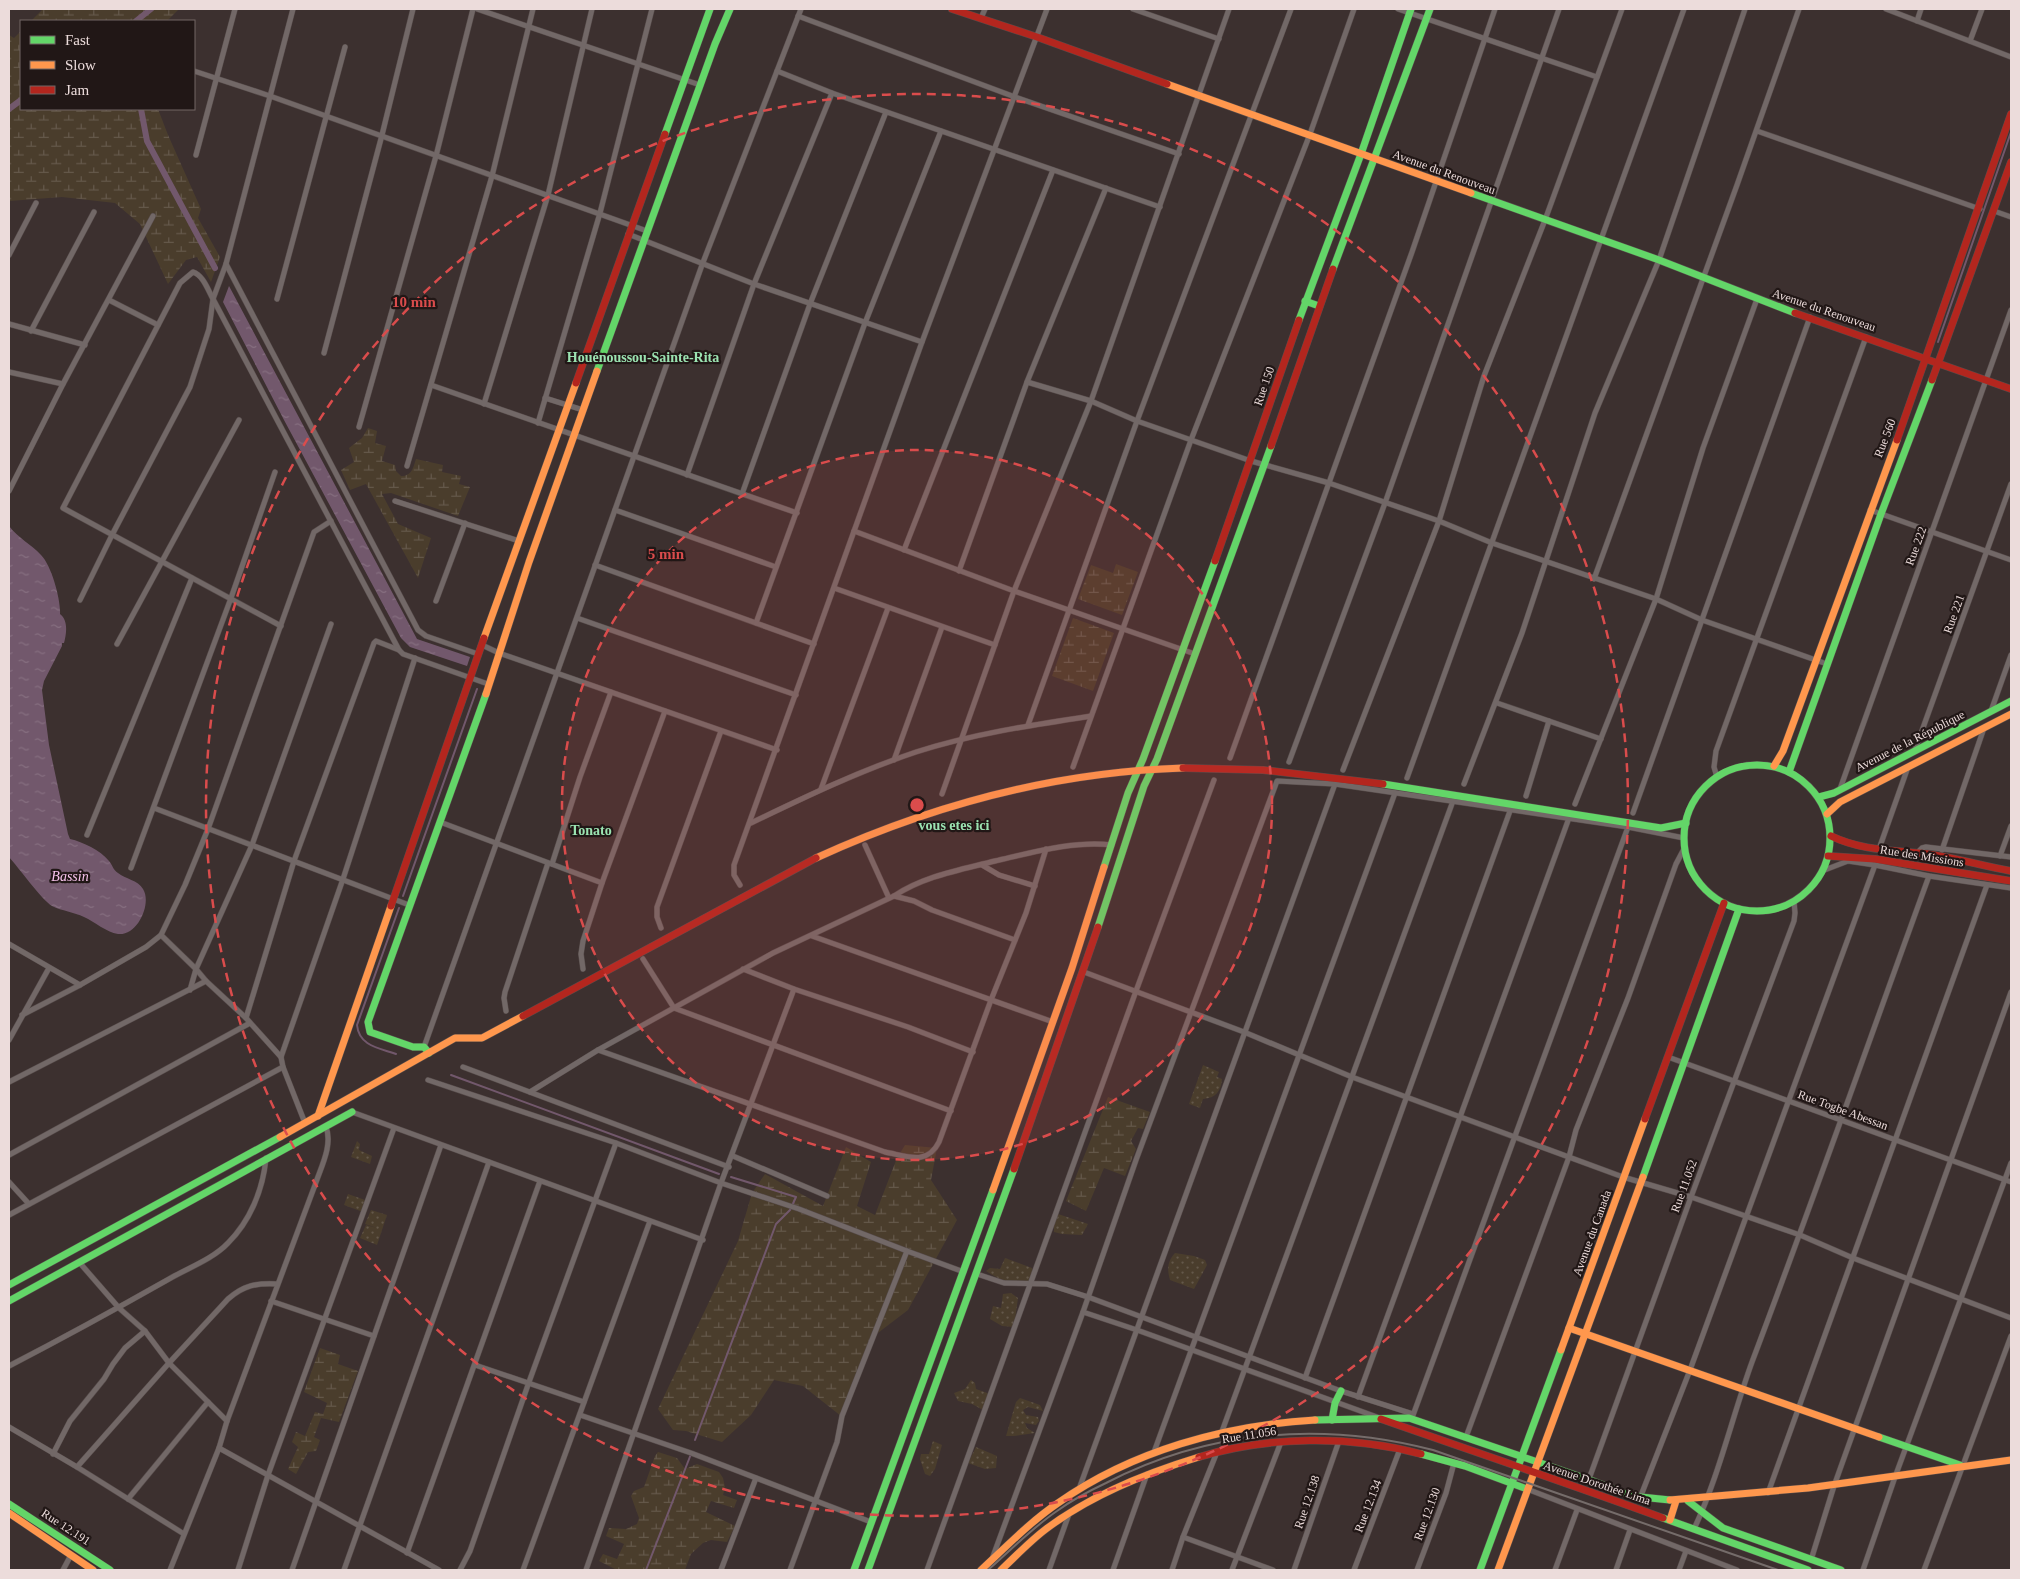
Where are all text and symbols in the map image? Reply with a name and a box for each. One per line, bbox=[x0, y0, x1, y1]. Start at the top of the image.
legend bbox=[20, 20, 195, 110]
text: Fast bbox=[65, 32, 91, 48]
text: Slow bbox=[65, 57, 96, 73]
text: Jam bbox=[65, 82, 89, 98]
street label: Avenue du Renouveau bbox=[1391, 147, 1497, 197]
street label: Avenue du Renouveau bbox=[1770, 286, 1878, 334]
text: 10 min bbox=[392, 294, 437, 310]
district label: Houénoussou-Sainte-Rita bbox=[567, 350, 719, 365]
street label: Rue 150 bbox=[1251, 365, 1277, 407]
street label: Rue 560 bbox=[1871, 417, 1899, 459]
street label: Rue 222 bbox=[1903, 525, 1929, 567]
text: 5 min bbox=[648, 546, 685, 562]
street label: Rue 221 bbox=[1941, 593, 1967, 635]
street label: Avenue de la République bbox=[1853, 707, 1967, 775]
centre of rings bbox=[908, 796, 926, 814]
district label: vous etes ici bbox=[919, 818, 989, 833]
district label: Tonato bbox=[570, 823, 612, 838]
street label: Rue des Missions bbox=[1879, 842, 1965, 870]
water label: Bassin bbox=[51, 869, 89, 884]
street label: Rue Togbe Abessan bbox=[1796, 1087, 1890, 1133]
street label: Rue 11.052 bbox=[1668, 1158, 1700, 1214]
street label: Avenue du Canada bbox=[1570, 1187, 1614, 1278]
street label: Rue 11.056 bbox=[1221, 1424, 1277, 1446]
street label: Avenue Dorothée Lima bbox=[1542, 1458, 1653, 1508]
street label: Rue 12.138 bbox=[1291, 1474, 1323, 1530]
street label: Rue 12.134 bbox=[1352, 1478, 1384, 1534]
street label: Rue 12.130 bbox=[1411, 1486, 1443, 1542]
street label: Rue 12.191 bbox=[39, 1506, 93, 1548]

